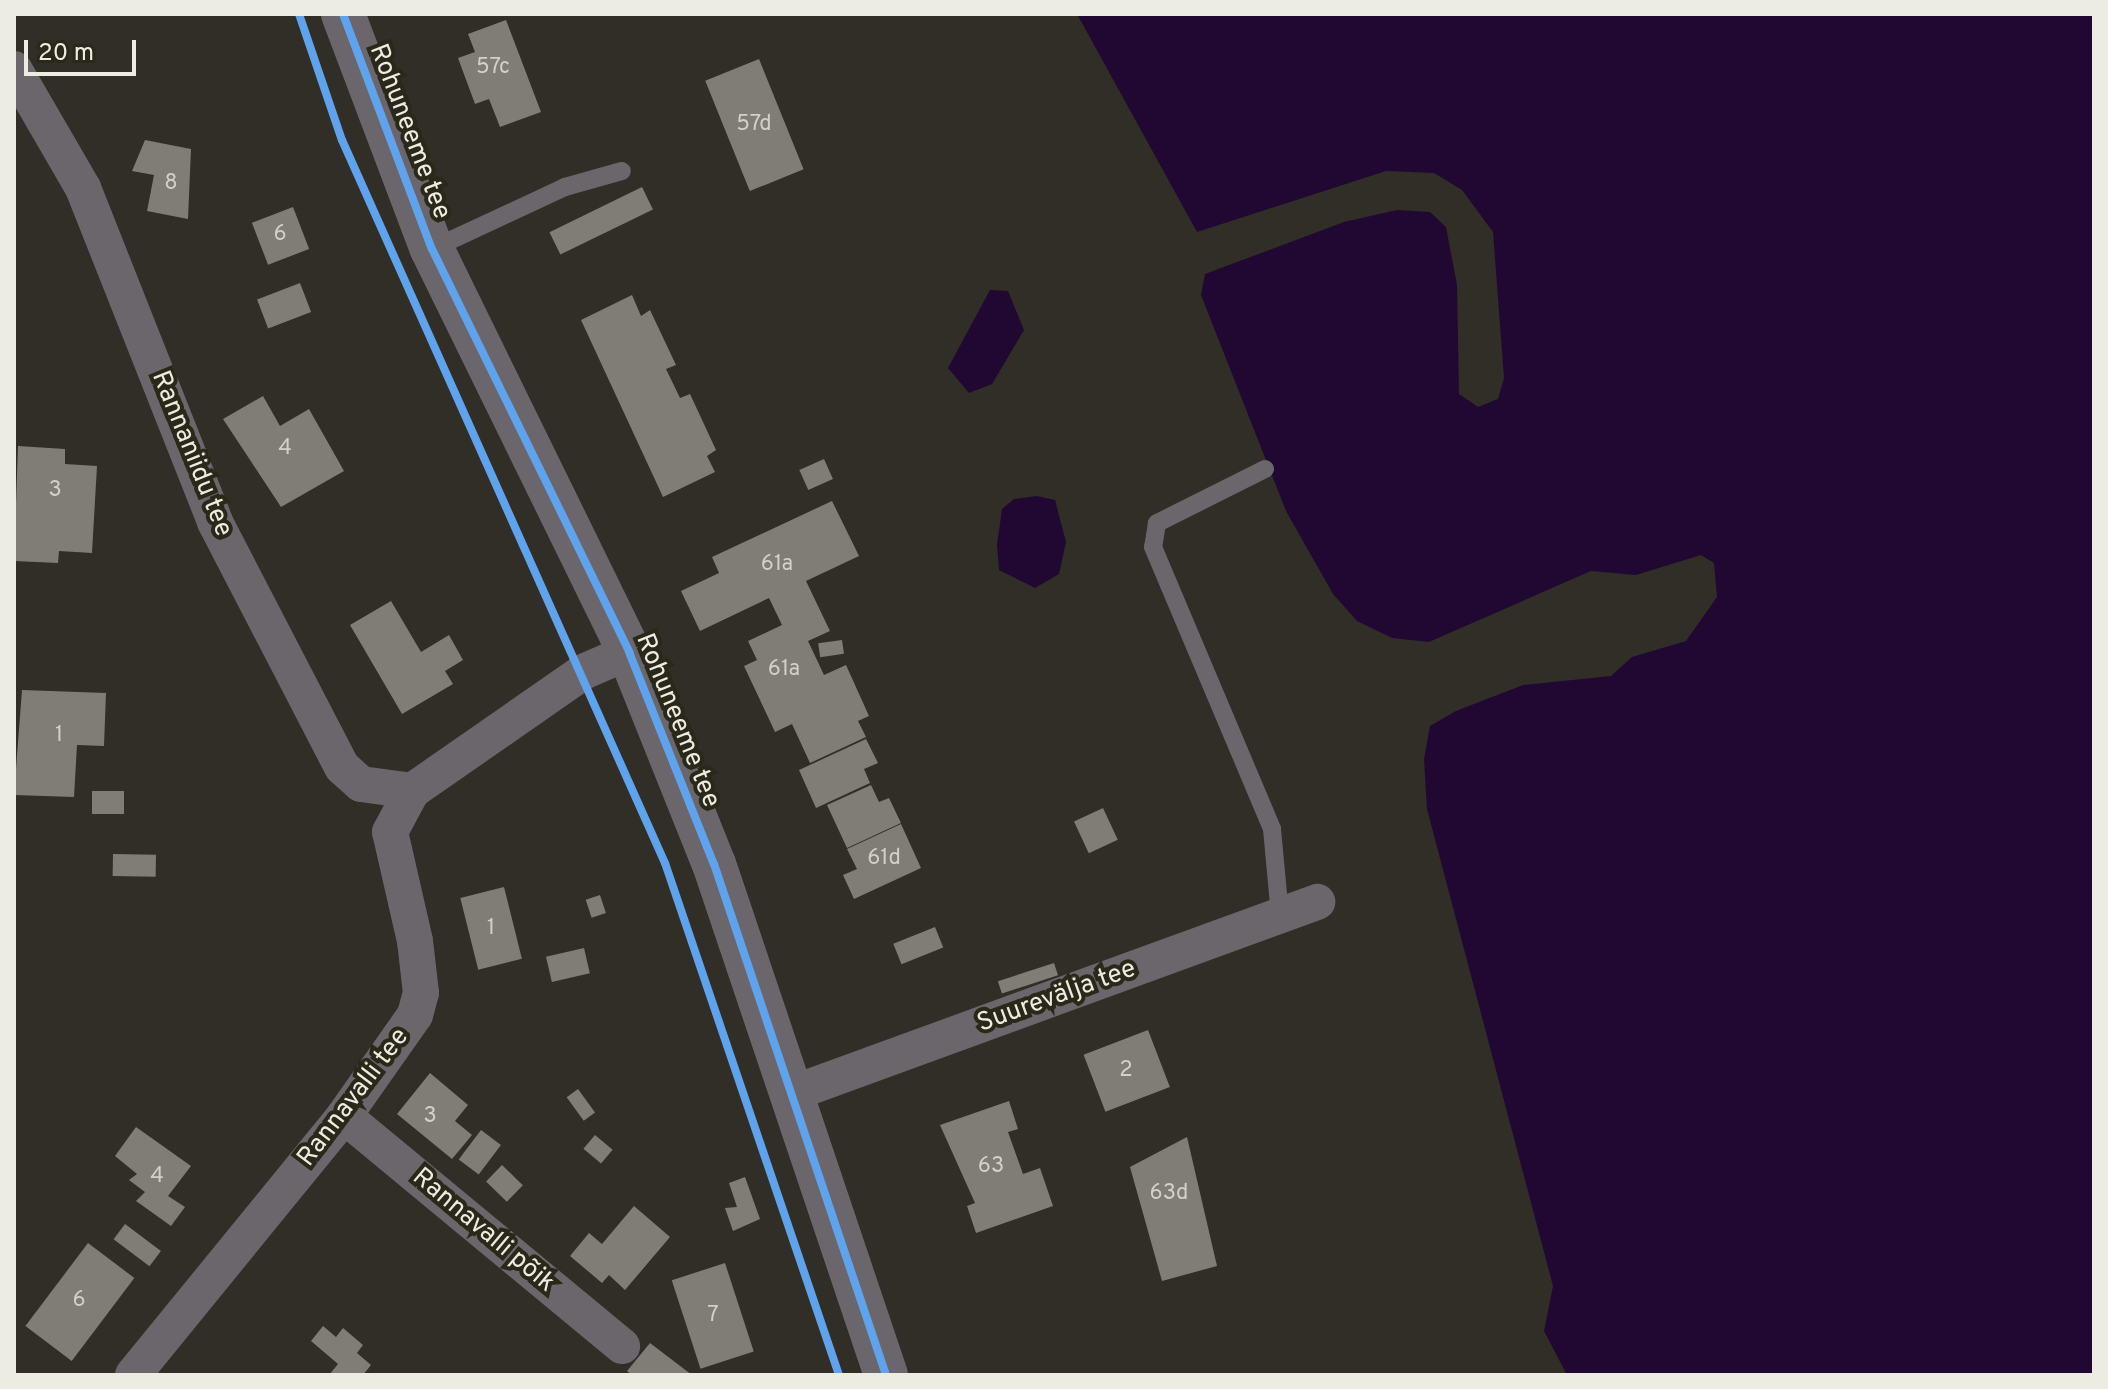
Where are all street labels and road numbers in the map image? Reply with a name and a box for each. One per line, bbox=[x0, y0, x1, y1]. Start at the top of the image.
street label: Rohuneeme tee bbox=[361, 40, 457, 224]
street label: Rannaniidu tee bbox=[144, 367, 238, 541]
street label: Rohuneeme tee bbox=[628, 629, 726, 813]
street label: Suurevälja tee bbox=[973, 954, 1141, 1040]
street label: Rannavalli tee bbox=[292, 1023, 416, 1173]
street label: Rannavalli põik bbox=[405, 1162, 561, 1300]

